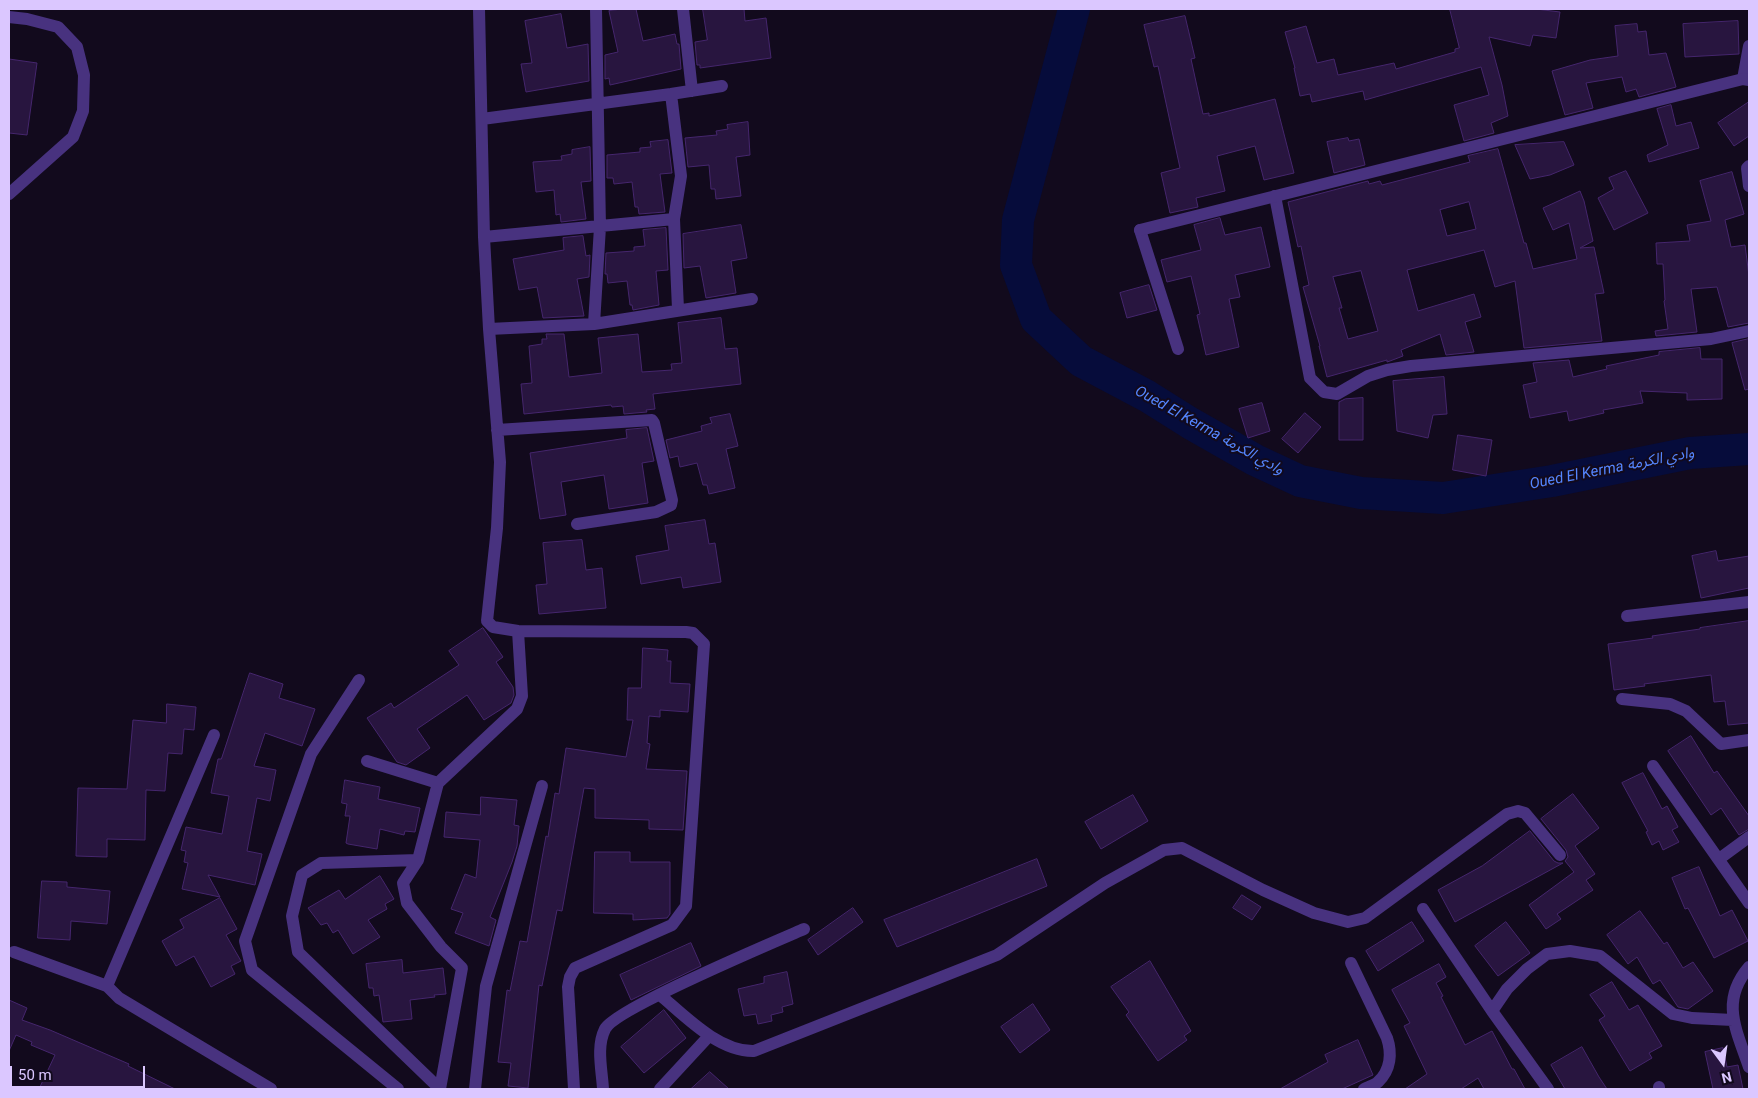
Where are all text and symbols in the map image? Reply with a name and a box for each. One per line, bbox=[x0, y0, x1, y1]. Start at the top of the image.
water label: Oued El Kerma وادي الكرمة bbox=[1132, 383, 1286, 479]
water label: Oued El Kerma وادي الكرمة bbox=[1528, 444, 1696, 494]
north arrow bbox=[1698, 1038, 1748, 1088]
scale bar bbox=[12, 1056, 148, 1088]
text: 50 m bbox=[18, 1066, 52, 1084]
text: N bbox=[1720, 1069, 1733, 1087]

